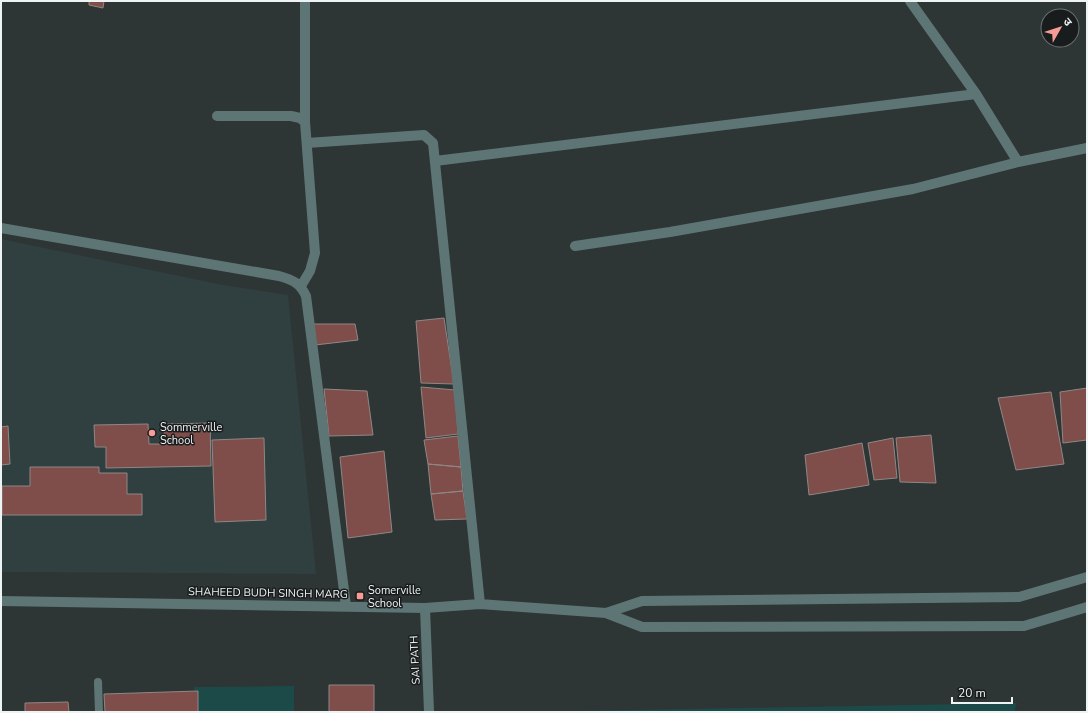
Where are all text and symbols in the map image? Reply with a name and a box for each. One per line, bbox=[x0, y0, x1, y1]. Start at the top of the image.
north arrow bbox=[1040, 8, 1080, 48]
text: उ bbox=[1060, 15, 1076, 30]
place label: Sommerville School bbox=[160, 420, 223, 448]
marker: Sommerville School bbox=[147, 428, 157, 438]
place label: Somerville School bbox=[368, 583, 421, 611]
street label: SHAHEED BUDH SINGH MARG bbox=[188, 584, 348, 602]
marker: Somerville School bbox=[355, 591, 365, 601]
street label: SAI PATH bbox=[406, 635, 424, 685]
scale bar bbox=[952, 679, 1012, 705]
text: 20 m bbox=[958, 685, 986, 701]

